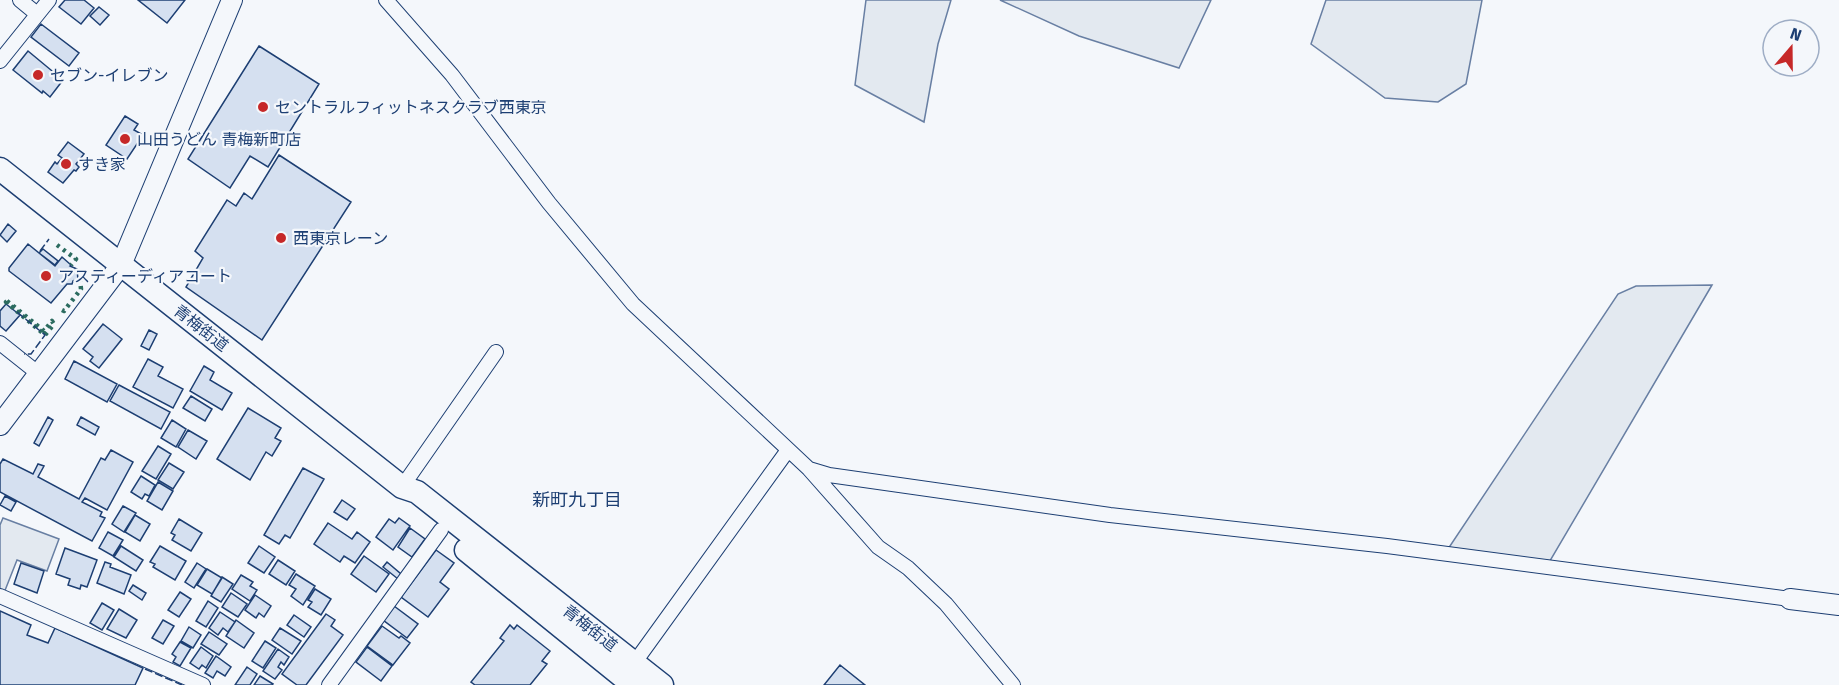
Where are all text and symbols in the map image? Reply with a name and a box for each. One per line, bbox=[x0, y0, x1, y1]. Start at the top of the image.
north arrow bbox=[1761, 18, 1821, 78]
text: N bbox=[1788, 24, 1804, 45]
place label: セブン-イレブン bbox=[50, 66, 168, 85]
marker: セブン-イレブン bbox=[31, 68, 45, 82]
place label: セントラルフィットネスクラブ西東京 bbox=[275, 98, 547, 117]
marker: セントラルフィットネスクラブ西東京 bbox=[256, 100, 270, 114]
place label: 山田うどん 青梅新町店 bbox=[137, 130, 301, 149]
marker: 山田うどん 青梅新町店 bbox=[118, 132, 132, 146]
place label: すき家 bbox=[78, 155, 126, 174]
marker: すき家 bbox=[59, 157, 73, 171]
place label: 西東京レーン bbox=[293, 229, 388, 248]
marker: 西東京レーン bbox=[274, 231, 288, 245]
place label: アスティーディアコート bbox=[58, 267, 232, 286]
marker: アスティーディアコート bbox=[39, 269, 53, 283]
street label: 青梅街道 bbox=[170, 301, 232, 355]
district label: 新町九丁目 bbox=[532, 489, 622, 511]
street label: 青梅街道 bbox=[559, 601, 621, 655]

